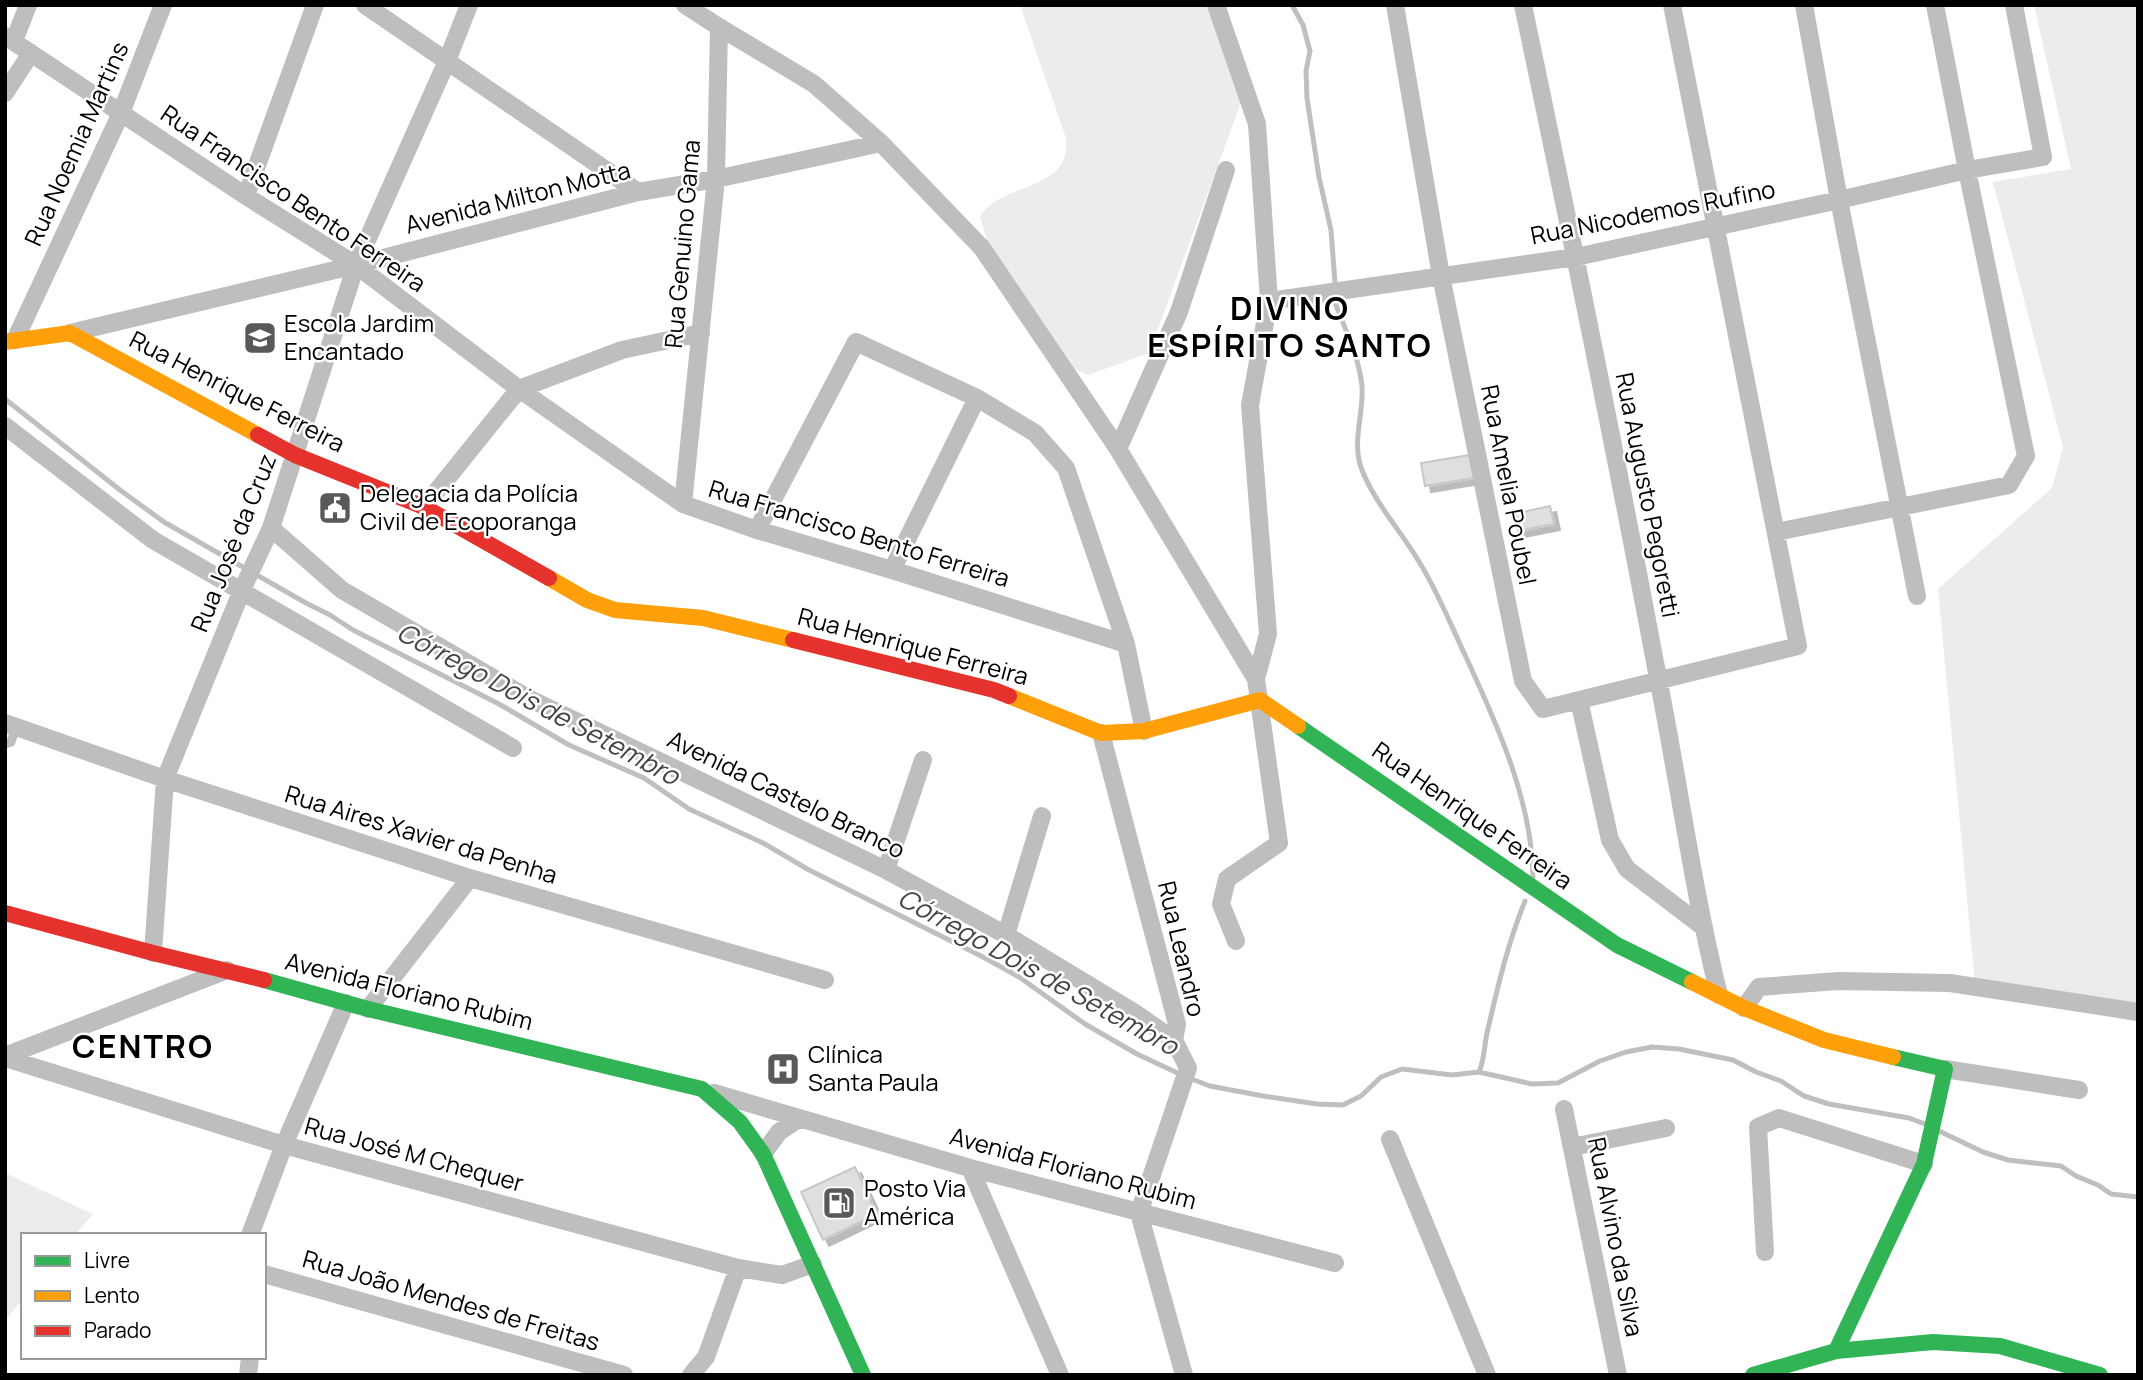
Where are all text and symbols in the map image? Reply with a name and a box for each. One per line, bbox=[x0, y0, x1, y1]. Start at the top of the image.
street label: Rua Noemia Martins bbox=[16, 36, 135, 251]
street label: Rua Francisco Bento Ferreira bbox=[155, 97, 433, 299]
street label: Rua Genuino Gama bbox=[656, 138, 707, 350]
street label: Avenida Milton Motta bbox=[402, 153, 634, 241]
street label: Rua Nicodemos Rufino bbox=[1528, 172, 1778, 251]
district label: DIVINO ESPÍRITO SANTO bbox=[1147, 286, 1433, 367]
place label: Escola Jardim Encantado bbox=[284, 306, 434, 367]
school or university icon: Escola Jardim Encantado bbox=[241, 319, 279, 357]
street label: Rua Henrique Ferreira bbox=[124, 322, 351, 459]
street label: Rua Augusto Pegoretti bbox=[1609, 369, 1688, 620]
street label: Rua Amelia Poubel bbox=[1474, 382, 1545, 588]
street label: Rua José da Cruz bbox=[182, 449, 283, 636]
street label: Rua Francisco Bento Ferreira bbox=[705, 471, 1014, 594]
place label: Delegacia da Polícia Civil de Ecoporanga bbox=[360, 476, 578, 537]
public building icon: Delegacia da Polícia Civil de Ecoporanga bbox=[316, 489, 354, 527]
street label: Rua Henrique Ferreira bbox=[794, 599, 1032, 692]
water label: Córrego Dois de Setembro bbox=[391, 613, 687, 794]
street label: Avenida Castelo Branco bbox=[662, 722, 911, 866]
street label: Rua Henrique Ferreira bbox=[1366, 733, 1580, 896]
street label: Rua Aires Xavier da Penha bbox=[281, 776, 562, 891]
street label: Rua Leandro bbox=[1151, 878, 1214, 1020]
water label: Córrego Dois de Setembro bbox=[892, 879, 1186, 1064]
street label: Avenida Floriano Rubim bbox=[282, 944, 537, 1037]
district label: CENTRO bbox=[72, 1024, 214, 1068]
place label: Clínica Santa Paula bbox=[808, 1037, 939, 1098]
hospital icon: Clínica Santa Paula bbox=[764, 1050, 802, 1088]
street label: Rua José M Chequer bbox=[301, 1108, 528, 1199]
street label: Avenida Floriano Rubim bbox=[946, 1119, 1200, 1216]
street label: Rua Alvino da Silva bbox=[1581, 1134, 1652, 1339]
place label: Posto Via América bbox=[864, 1171, 966, 1232]
fuel station icon: Posto Via América bbox=[820, 1184, 858, 1222]
legend bbox=[21, 1233, 266, 1359]
street label: Rua João Mendes de Freitas bbox=[299, 1241, 604, 1358]
text: Livre bbox=[84, 1246, 130, 1274]
text: Lento bbox=[84, 1281, 140, 1309]
text: Parado bbox=[84, 1316, 152, 1344]

